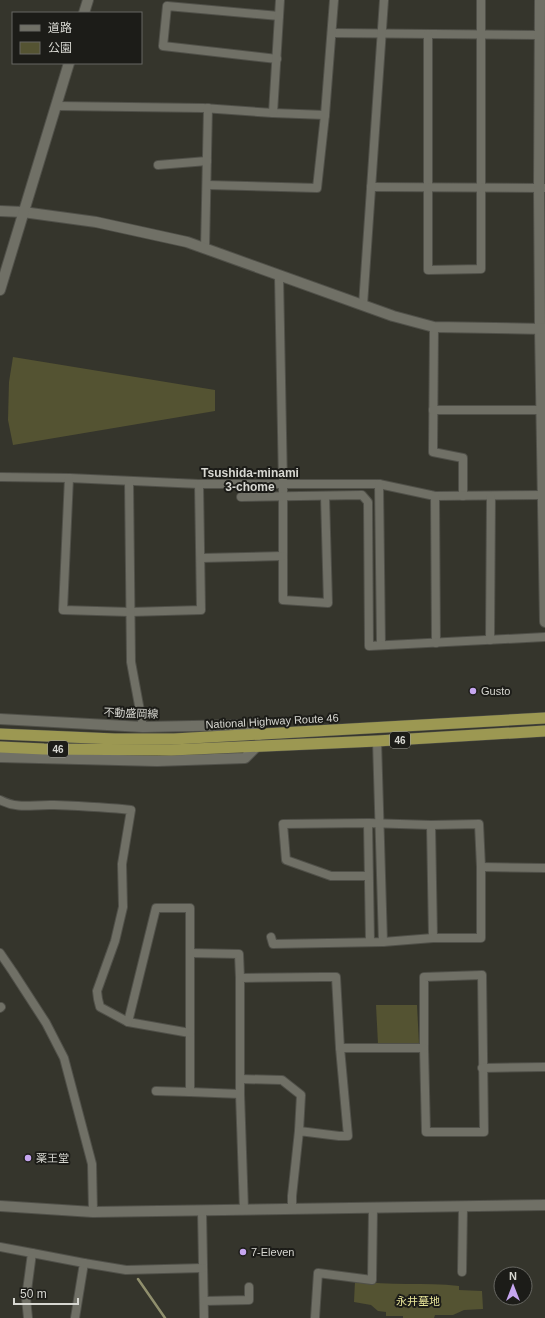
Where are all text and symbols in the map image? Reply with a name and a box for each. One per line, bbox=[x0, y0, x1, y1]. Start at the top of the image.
legend bbox=[12, 12, 142, 64]
text: 道路 bbox=[48, 21, 72, 35]
text: 公園 bbox=[48, 41, 72, 55]
district label: Tsushida-minami 3-chome bbox=[201, 466, 299, 494]
place label: Gusto bbox=[481, 685, 510, 697]
marker: Gusto bbox=[468, 686, 478, 696]
street label: 不動盛岡線 bbox=[103, 706, 159, 720]
street label: National Highway Route 46 bbox=[205, 712, 339, 730]
road number: 46 bbox=[390, 732, 410, 748]
road number: 46 bbox=[48, 741, 68, 757]
place label: 薬王堂 bbox=[36, 1152, 69, 1164]
marker: 薬王堂 bbox=[23, 1153, 33, 1163]
place label: 7-Eleven bbox=[251, 1246, 294, 1258]
marker: 7-Eleven bbox=[238, 1247, 248, 1257]
north arrow bbox=[493, 1266, 533, 1306]
text: N bbox=[509, 1270, 517, 1282]
scale bar bbox=[14, 1280, 78, 1306]
text: 50 m bbox=[20, 1287, 47, 1301]
park label: 永井墓地 bbox=[396, 1295, 440, 1307]

